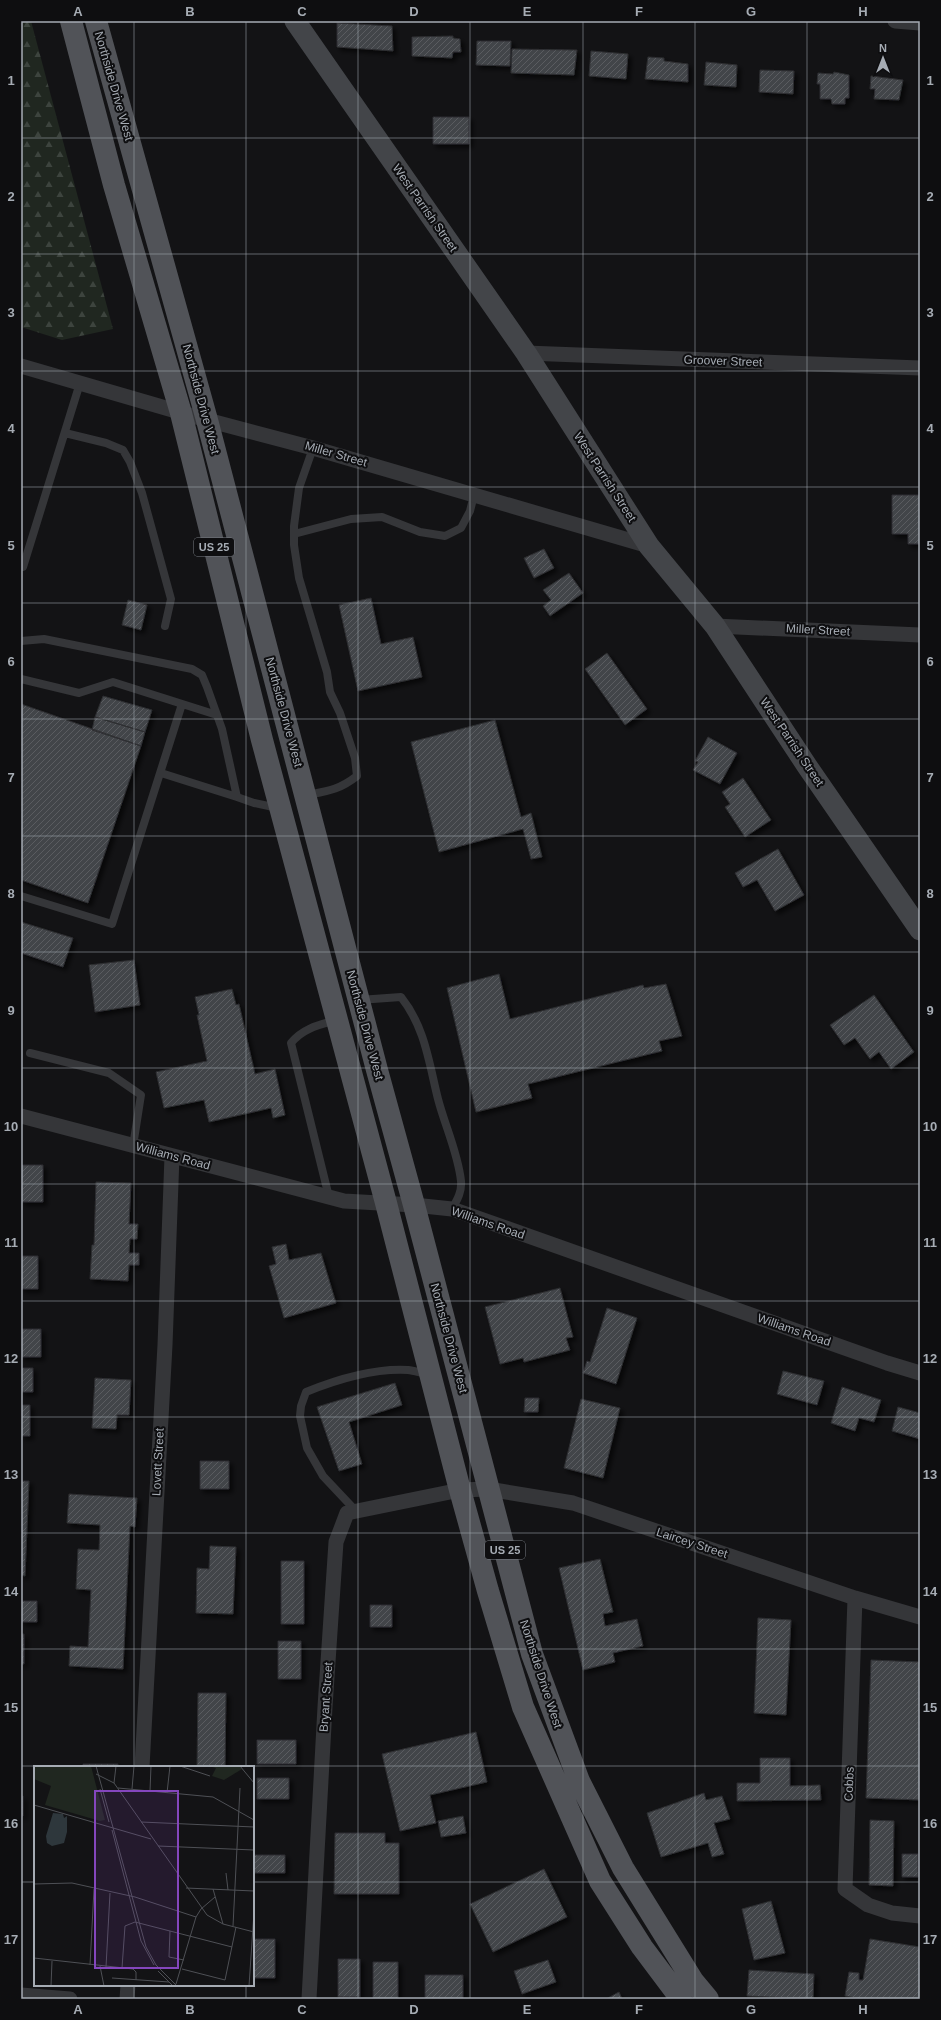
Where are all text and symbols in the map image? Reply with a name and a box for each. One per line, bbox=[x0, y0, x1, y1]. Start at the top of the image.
text: A bbox=[73, 4, 83, 19]
text: B bbox=[185, 4, 195, 19]
text: C bbox=[297, 4, 307, 19]
text: D bbox=[409, 4, 419, 19]
text: E bbox=[523, 4, 532, 19]
text: F bbox=[635, 4, 643, 19]
text: G bbox=[746, 4, 756, 19]
text: H bbox=[858, 4, 868, 19]
street label: Northside Drive West bbox=[92, 30, 137, 143]
north arrow bbox=[863, 38, 903, 78]
text: N bbox=[879, 42, 887, 54]
text: 1 bbox=[7, 73, 15, 88]
text: 1 bbox=[926, 73, 934, 88]
street label: West Parrish Street bbox=[389, 161, 461, 255]
text: 2 bbox=[7, 189, 15, 204]
text: 2 bbox=[926, 189, 934, 204]
text: 3 bbox=[7, 305, 15, 320]
text: 3 bbox=[926, 305, 934, 320]
street label: Northside Drive West bbox=[180, 343, 223, 456]
street label: Groover Street bbox=[683, 353, 763, 369]
text: 4 bbox=[7, 421, 15, 436]
text: 4 bbox=[926, 421, 934, 436]
street label: West Parrish Street bbox=[571, 430, 640, 525]
street label: Miller Street bbox=[303, 438, 369, 470]
text: 5 bbox=[7, 538, 15, 553]
road number: US 25 bbox=[194, 538, 234, 556]
text: 5 bbox=[926, 538, 934, 553]
street label: Miller Street bbox=[786, 621, 851, 639]
text: 6 bbox=[7, 654, 15, 669]
text: 6 bbox=[926, 654, 934, 669]
street label: Northside Drive West bbox=[263, 656, 306, 769]
street label: West Parrish Street bbox=[757, 695, 827, 789]
text: 7 bbox=[7, 770, 15, 785]
text: 7 bbox=[926, 770, 934, 785]
text: 8 bbox=[7, 886, 15, 901]
text: 8 bbox=[926, 886, 934, 901]
street label: Northside Drive West bbox=[344, 969, 387, 1082]
text: 9 bbox=[7, 1003, 15, 1018]
text: 9 bbox=[926, 1003, 934, 1018]
text: 10 bbox=[4, 1119, 18, 1134]
text: 10 bbox=[923, 1119, 937, 1134]
street label: Williams Road bbox=[134, 1139, 212, 1173]
street label: Williams Road bbox=[449, 1204, 527, 1242]
text: 11 bbox=[4, 1235, 18, 1250]
text: 11 bbox=[923, 1235, 937, 1250]
street label: Northside Drive West bbox=[428, 1282, 471, 1395]
street label: Williams Road bbox=[755, 1311, 833, 1349]
text: 12 bbox=[4, 1351, 18, 1366]
text: 12 bbox=[923, 1351, 937, 1366]
street label: Lovett Street bbox=[149, 1427, 167, 1496]
text: 13 bbox=[4, 1467, 18, 1482]
text: 13 bbox=[923, 1467, 937, 1482]
street label: Laircey Street bbox=[655, 1525, 730, 1561]
road number: US 25 bbox=[485, 1541, 525, 1559]
text: 14 bbox=[4, 1584, 19, 1599]
text: 14 bbox=[923, 1584, 938, 1599]
street label: Northside Drive West bbox=[517, 1618, 565, 1731]
street label: Bryant Street bbox=[317, 1661, 335, 1732]
text: 15 bbox=[4, 1700, 18, 1715]
text: 15 bbox=[923, 1700, 937, 1715]
inset map bbox=[34, 1766, 254, 1986]
street label: Cobbs bbox=[841, 1766, 857, 1802]
text: 16 bbox=[4, 1816, 18, 1831]
text: 16 bbox=[923, 1816, 937, 1831]
text: 17 bbox=[4, 1932, 18, 1947]
text: 17 bbox=[923, 1932, 937, 1947]
text: A bbox=[73, 2002, 83, 2017]
text: B bbox=[185, 2002, 195, 2017]
text: C bbox=[297, 2002, 307, 2017]
text: D bbox=[409, 2002, 419, 2017]
text: E bbox=[523, 2002, 532, 2017]
text: F bbox=[635, 2002, 643, 2017]
text: G bbox=[746, 2002, 756, 2017]
text: H bbox=[858, 2002, 868, 2017]

